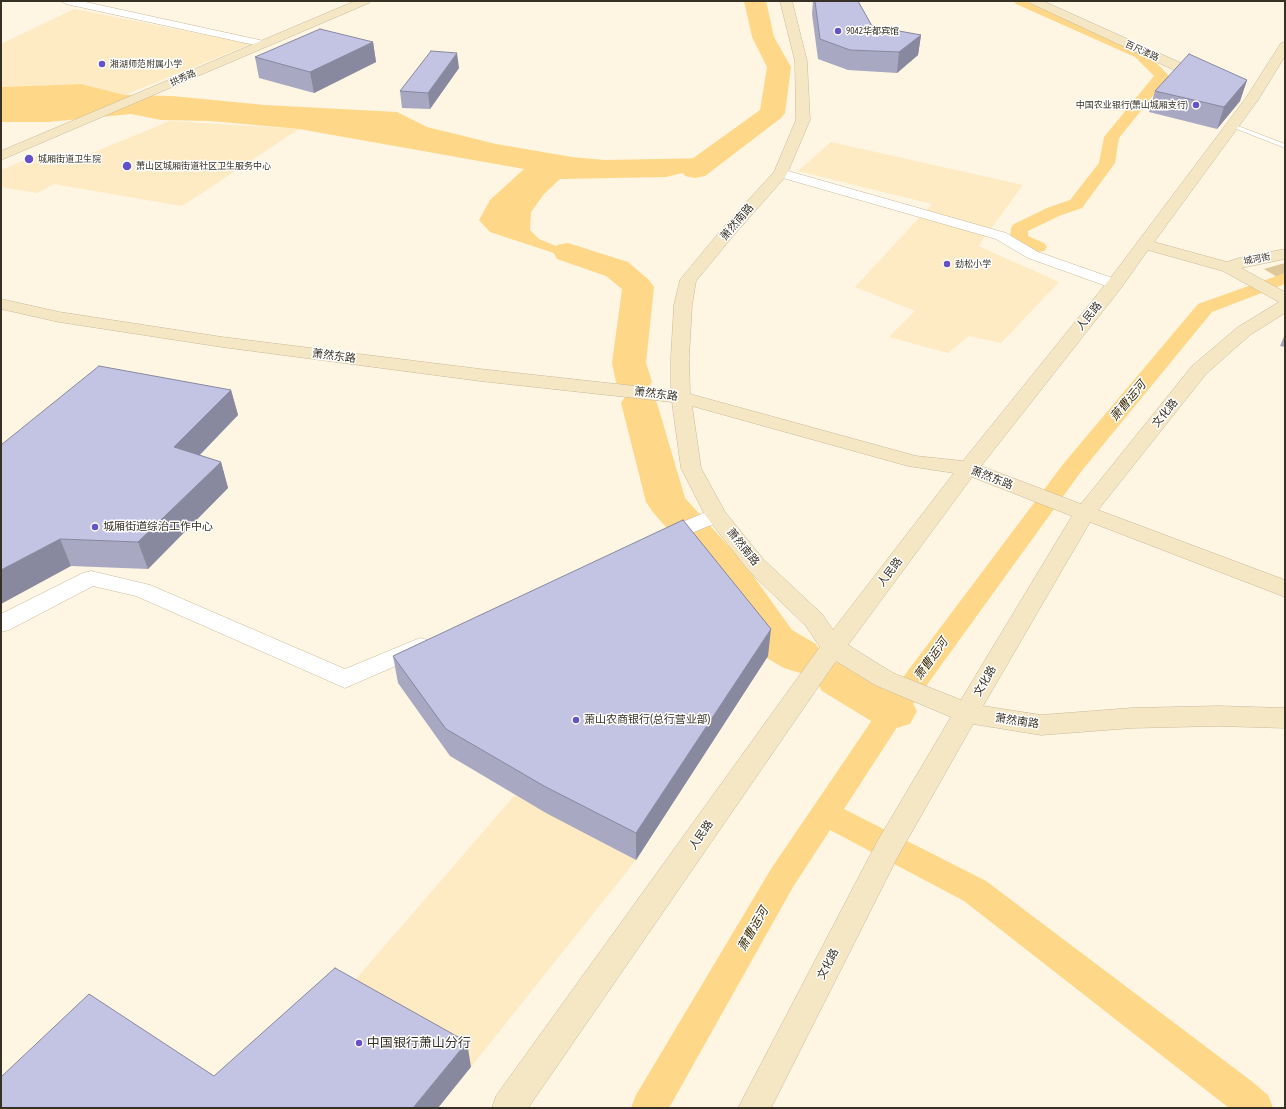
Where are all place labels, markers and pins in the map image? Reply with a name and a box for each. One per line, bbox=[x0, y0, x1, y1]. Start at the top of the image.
marker: 9042华都宾馆 bbox=[833, 26, 843, 36]
place label: 9042华都宾馆 bbox=[846, 26, 899, 36]
marker: 湘湖师范附属小学 bbox=[97, 59, 107, 69]
place label: 湘湖师范附属小学 bbox=[110, 59, 182, 69]
place label: 中国农业银行(萧山城厢支行) bbox=[1076, 100, 1188, 110]
marker: 中国农业银行(萧山城厢支行) bbox=[1191, 100, 1201, 110]
marker: 城厢街道卫生院 bbox=[23, 153, 35, 165]
place label: 城厢街道卫生院 bbox=[38, 154, 101, 164]
marker: 萧山区城厢街道社区卫生服务中心 bbox=[121, 160, 133, 172]
place label: 萧山区城厢街道社区卫生服务中心 bbox=[136, 161, 271, 171]
marker: 劲松小学 bbox=[942, 259, 952, 269]
place label: 劲松小学 bbox=[955, 259, 991, 269]
place label: 城厢街道综治工作中心 bbox=[103, 520, 213, 534]
marker: 城厢街道综治工作中心 bbox=[90, 522, 100, 532]
place label: 萧山农商银行(总行营业部) bbox=[584, 713, 710, 727]
marker: 萧山农商银行(总行营业部) bbox=[571, 715, 581, 725]
place label: 中国银行萧山分行 bbox=[367, 1035, 471, 1051]
marker: 中国银行萧山分行 bbox=[354, 1038, 364, 1048]

